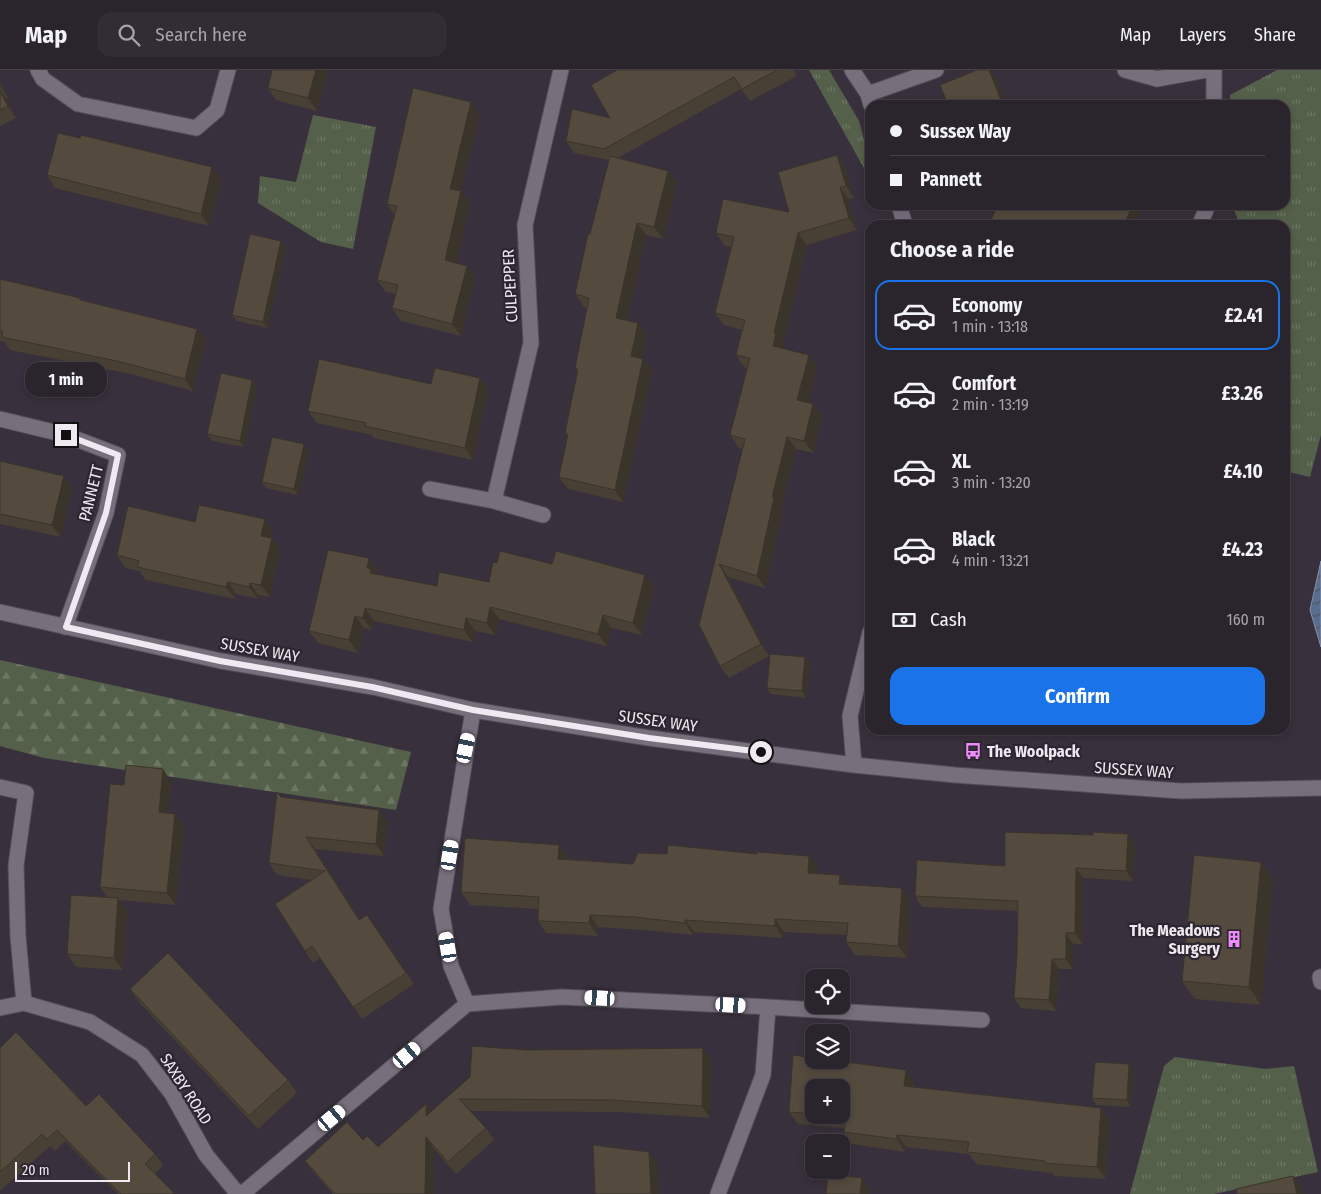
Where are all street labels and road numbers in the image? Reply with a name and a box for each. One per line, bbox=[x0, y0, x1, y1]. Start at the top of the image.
street label: CULPEPPER bbox=[499, 249, 521, 323]
street label: PANNETT bbox=[75, 462, 107, 523]
street label: SUSSEX WAY bbox=[219, 634, 301, 666]
street label: SUSSEX WAY bbox=[617, 706, 699, 736]
street label: SUSSEX WAY bbox=[1094, 758, 1174, 782]
street label: SAXBY ROAD bbox=[156, 1050, 216, 1128]

